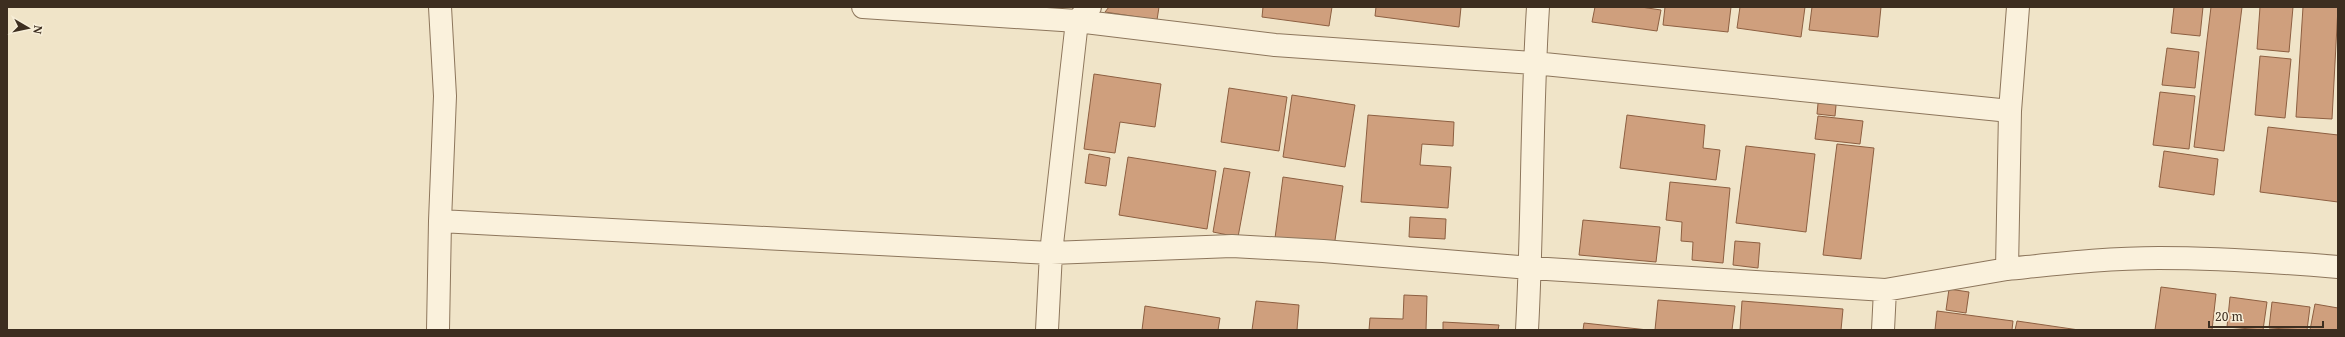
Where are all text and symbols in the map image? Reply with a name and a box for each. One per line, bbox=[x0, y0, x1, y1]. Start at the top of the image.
north arrow bbox=[8, 8, 48, 48]
text: N bbox=[30, 24, 46, 35]
scale bar bbox=[2209, 303, 2323, 329]
text: 20 m bbox=[2215, 308, 2243, 325]

